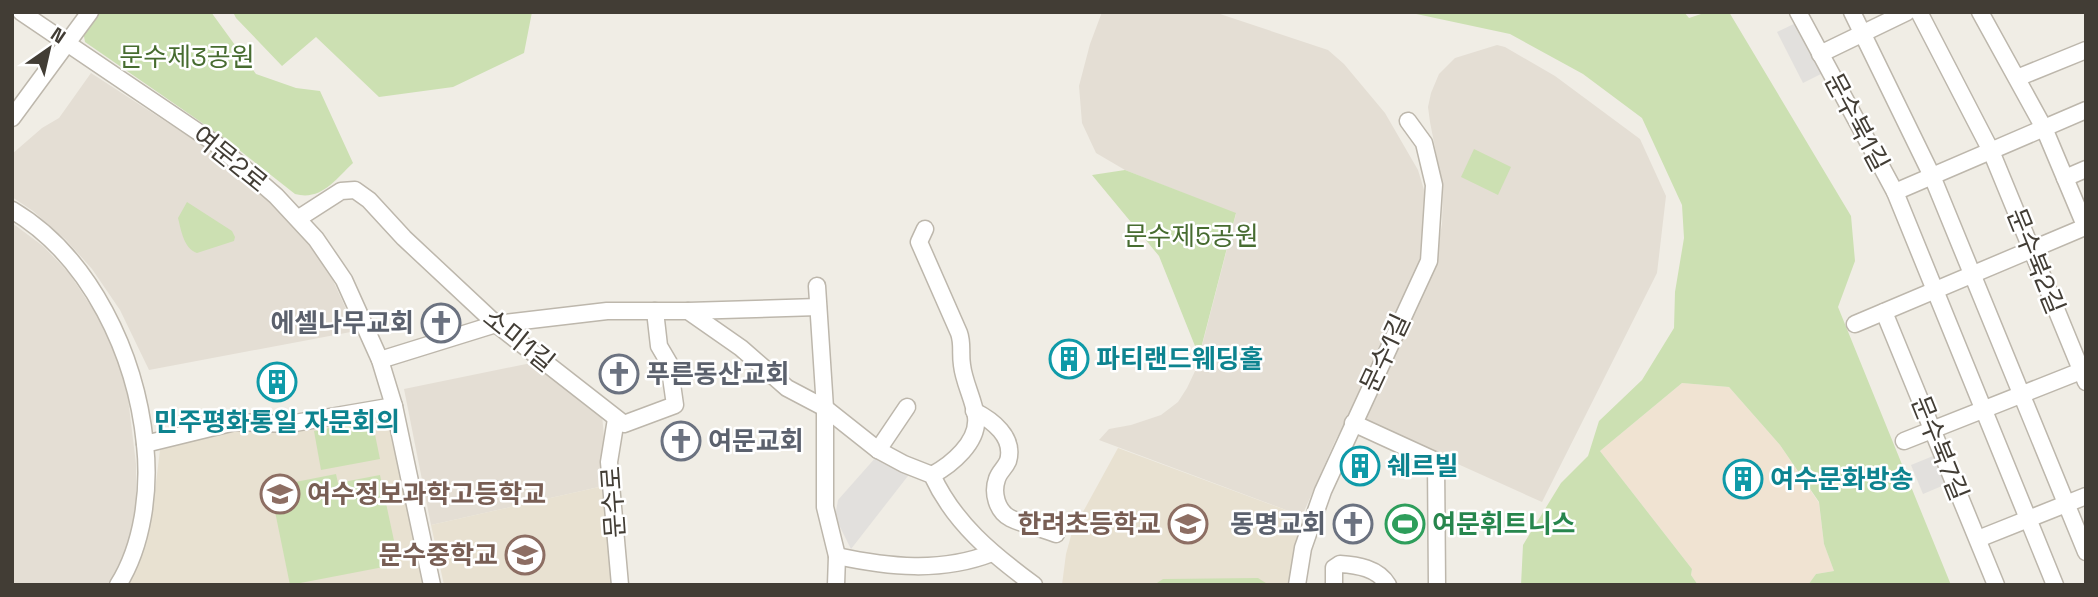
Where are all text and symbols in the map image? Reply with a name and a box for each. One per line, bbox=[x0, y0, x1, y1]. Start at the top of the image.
north arrow bbox=[14, 14, 84, 84]
text: N bbox=[46, 21, 70, 49]
park label: 문수제3공원 bbox=[119, 40, 255, 74]
street label: 문수북1길 bbox=[1817, 67, 1897, 177]
street label: 여문2로 bbox=[185, 118, 275, 200]
street label: 문수북2길 bbox=[1999, 203, 2073, 319]
park label: 문수제5공원 bbox=[1123, 219, 1259, 253]
street label: 소미1길 bbox=[476, 301, 562, 379]
church icon: 에셀나무교회 bbox=[420, 302, 462, 344]
place label: 에셀나무교회 bbox=[270, 306, 414, 340]
street label: 문수1길 bbox=[1352, 308, 1418, 398]
building icon: 파티랜드웨딩홀 bbox=[1048, 338, 1090, 380]
place label: 파티랜드웨딩홀 bbox=[1096, 342, 1263, 376]
church icon: 푸른동산교회 bbox=[598, 353, 640, 395]
place label: 푸른동산교회 bbox=[646, 357, 790, 391]
building icon: 민주평화통일 자문회의 bbox=[256, 361, 298, 403]
street label: 문수북7길 bbox=[1904, 390, 1976, 506]
place label: 민주평화통일 자문회의 bbox=[154, 405, 400, 439]
church icon: 여문교회 bbox=[660, 420, 702, 462]
place label: 여문교회 bbox=[708, 424, 804, 458]
building icon: 쉐르빌 bbox=[1339, 445, 1381, 487]
place label: 쉐르빌 bbox=[1387, 449, 1459, 483]
building icon: 여수문화방송 bbox=[1722, 458, 1764, 500]
place label: 여수문화방송 bbox=[1770, 462, 1914, 496]
street label: 문수로 bbox=[594, 465, 632, 539]
school or university icon: 여수정보과학고등학교 bbox=[259, 473, 301, 515]
place label: 여수정보과학고등학교 bbox=[307, 477, 546, 511]
school or university icon: 한려초등학교 bbox=[1167, 503, 1209, 545]
church icon: 동명교회 bbox=[1332, 503, 1374, 545]
sports icon: 여문휘트니스 bbox=[1384, 503, 1426, 545]
place label: 한려초등학교 bbox=[1017, 507, 1161, 541]
place label: 동명교회 bbox=[1230, 507, 1326, 541]
place label: 여문휘트니스 bbox=[1432, 507, 1576, 541]
school or university icon: 문수중학교 bbox=[504, 534, 546, 576]
place label: 문수중학교 bbox=[378, 538, 498, 572]

